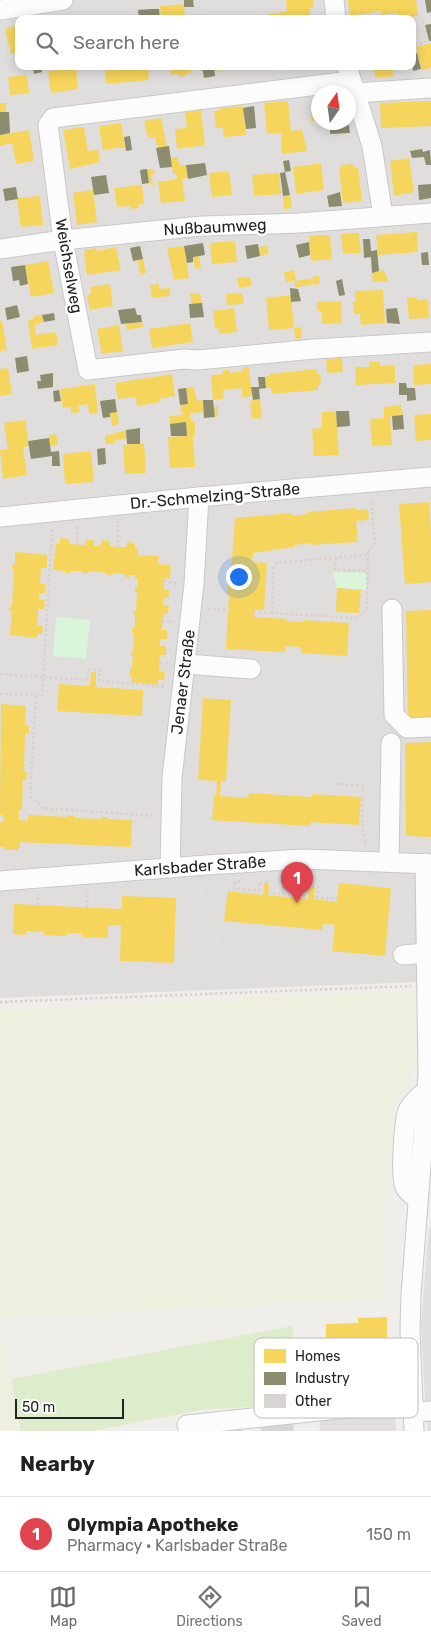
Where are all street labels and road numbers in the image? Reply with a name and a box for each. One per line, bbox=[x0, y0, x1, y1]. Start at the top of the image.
street label: Nußbaumweg bbox=[163, 215, 267, 239]
street label: Weichselweg bbox=[51, 217, 87, 315]
street label: Dr.-Schmelzing-Straße bbox=[129, 479, 301, 513]
street label: Jenaer Straße bbox=[167, 628, 199, 736]
street label: Karlsbader Straße bbox=[133, 852, 267, 880]

